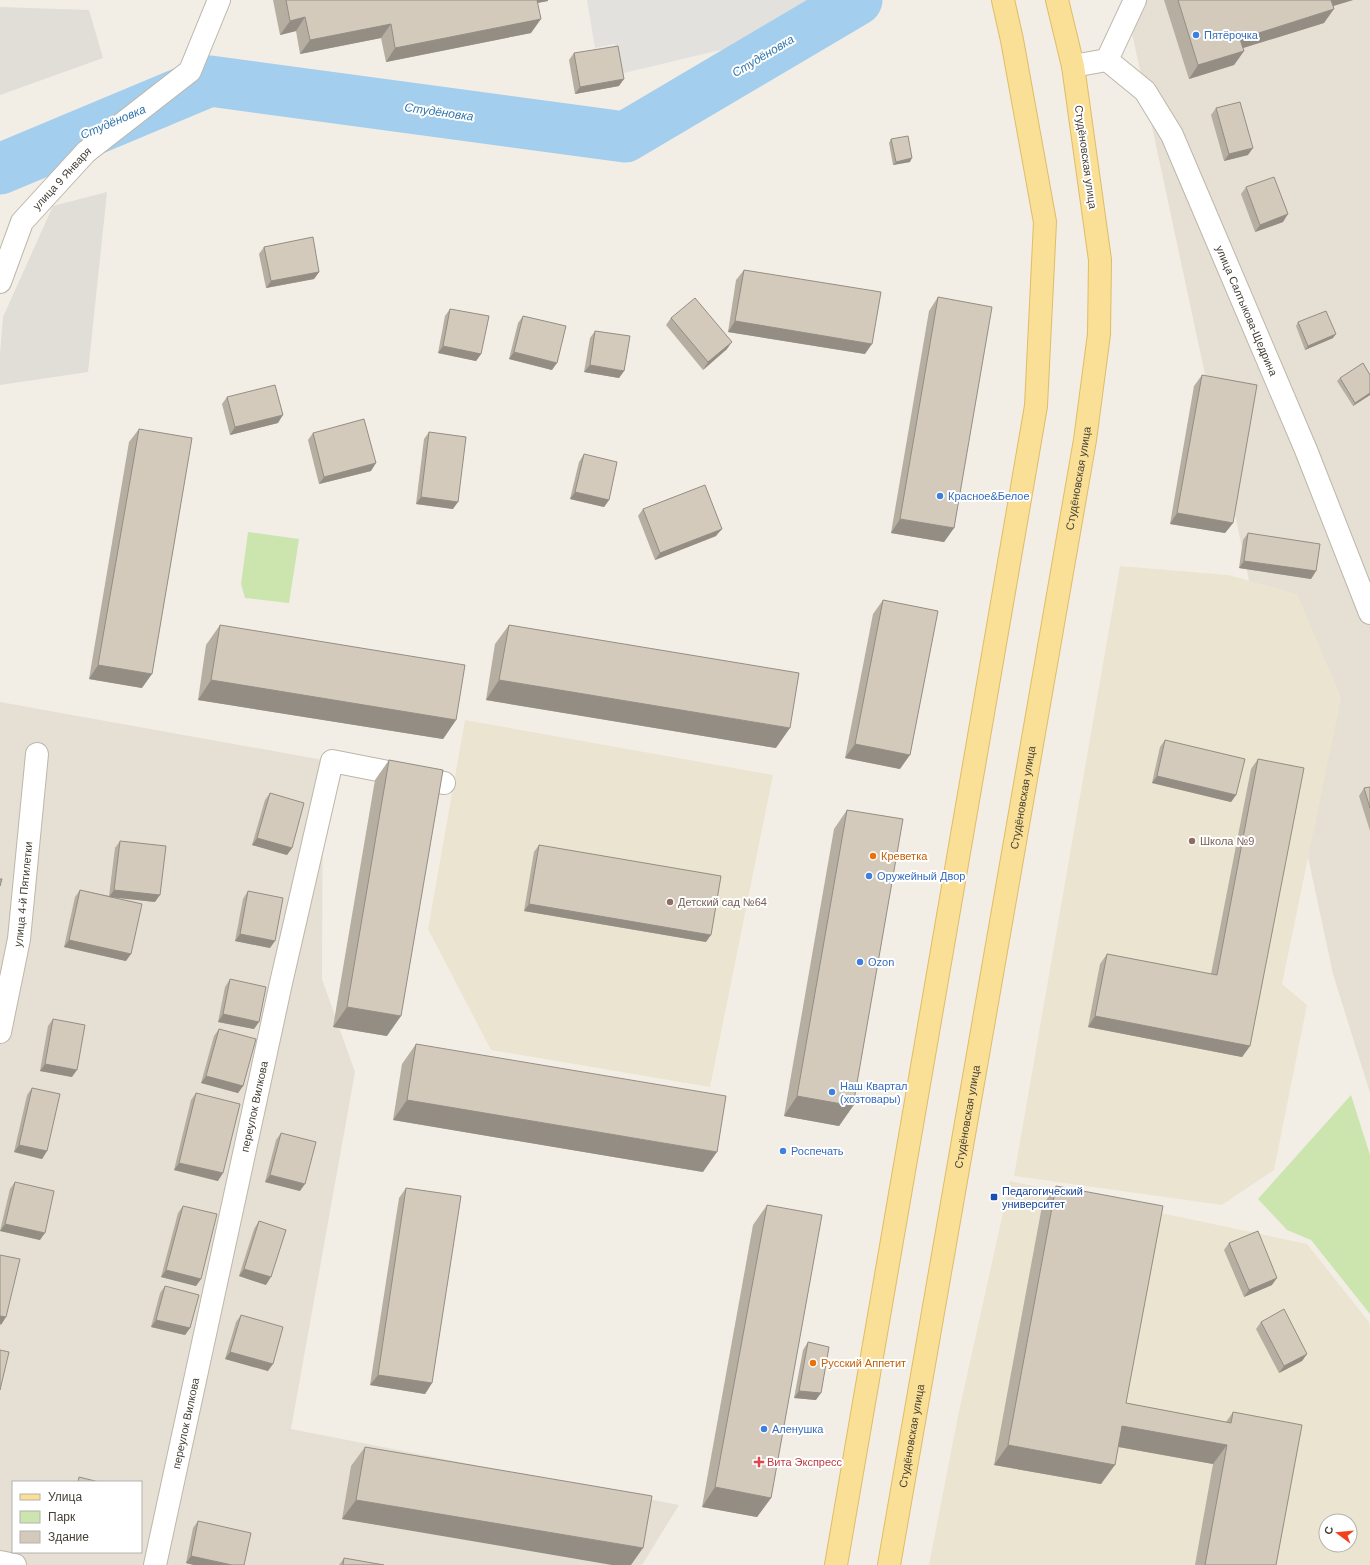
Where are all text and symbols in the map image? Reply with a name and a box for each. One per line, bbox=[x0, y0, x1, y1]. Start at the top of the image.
place label: Пятёрочка bbox=[1204, 29, 1259, 41]
marker: Пятёрочка bbox=[1191, 30, 1201, 40]
water label: Студёновка bbox=[730, 32, 797, 80]
water label: Студёновка bbox=[404, 100, 475, 124]
water label: Студёновка bbox=[78, 102, 148, 142]
street label: Студёновская улица bbox=[1073, 104, 1099, 211]
street label: улица 9 Января bbox=[30, 145, 93, 212]
street label: улица Салтыкова-Щедрина bbox=[1214, 244, 1280, 378]
street label: Студёновская улица bbox=[1063, 425, 1093, 531]
place label: Красное&Белое bbox=[948, 490, 1030, 502]
marker: Красное&Белое bbox=[935, 491, 945, 501]
street label: Студёновская улица bbox=[1008, 744, 1038, 850]
place label: Школа №9 bbox=[1200, 835, 1254, 847]
marker: Школа №9 bbox=[1187, 836, 1197, 846]
street label: улица 4-й Пятилетки bbox=[12, 841, 34, 948]
place label: Креветка bbox=[881, 850, 928, 862]
marker: Креветка bbox=[868, 851, 878, 861]
place label: Оружейный Двор bbox=[877, 870, 965, 882]
marker: Оружейный Двор bbox=[864, 871, 874, 881]
place label: Детский сад №64 bbox=[678, 896, 767, 908]
marker: Детский сад №64 bbox=[665, 897, 675, 907]
place label: Ozon bbox=[868, 956, 894, 968]
marker: Ozon bbox=[855, 957, 865, 967]
street label: переулок Вилкова bbox=[239, 1059, 270, 1153]
street label: Студёновская улица bbox=[952, 1063, 982, 1169]
place label: Наш Квартал (хозтовары) bbox=[840, 1080, 908, 1105]
marker: Наш Квартал (хозтовары) bbox=[827, 1087, 837, 1097]
place label: Роспечать bbox=[791, 1145, 844, 1157]
marker: Роспечать bbox=[778, 1146, 788, 1156]
place label: Педагогический университет bbox=[1002, 1185, 1083, 1210]
marker: Педагогический университет bbox=[989, 1192, 999, 1202]
place label: Русский Аппетит bbox=[821, 1357, 906, 1369]
marker: Русский Аппетит bbox=[808, 1358, 818, 1368]
street label: переулок Вилкова bbox=[170, 1376, 202, 1470]
street label: Студёновская улица bbox=[897, 1382, 927, 1489]
place label: Аленушка bbox=[772, 1423, 824, 1435]
marker: Аленушка bbox=[759, 1424, 769, 1434]
place label: Вита Экспресс bbox=[767, 1456, 843, 1468]
marker: Вита Экспресс bbox=[754, 1457, 764, 1467]
legend bbox=[12, 1481, 142, 1553]
text: Улица bbox=[48, 1490, 82, 1504]
text: Парк bbox=[48, 1510, 76, 1524]
north arrow bbox=[1318, 1513, 1358, 1553]
text: С bbox=[1322, 1525, 1335, 1536]
text: Здание bbox=[48, 1530, 89, 1544]

